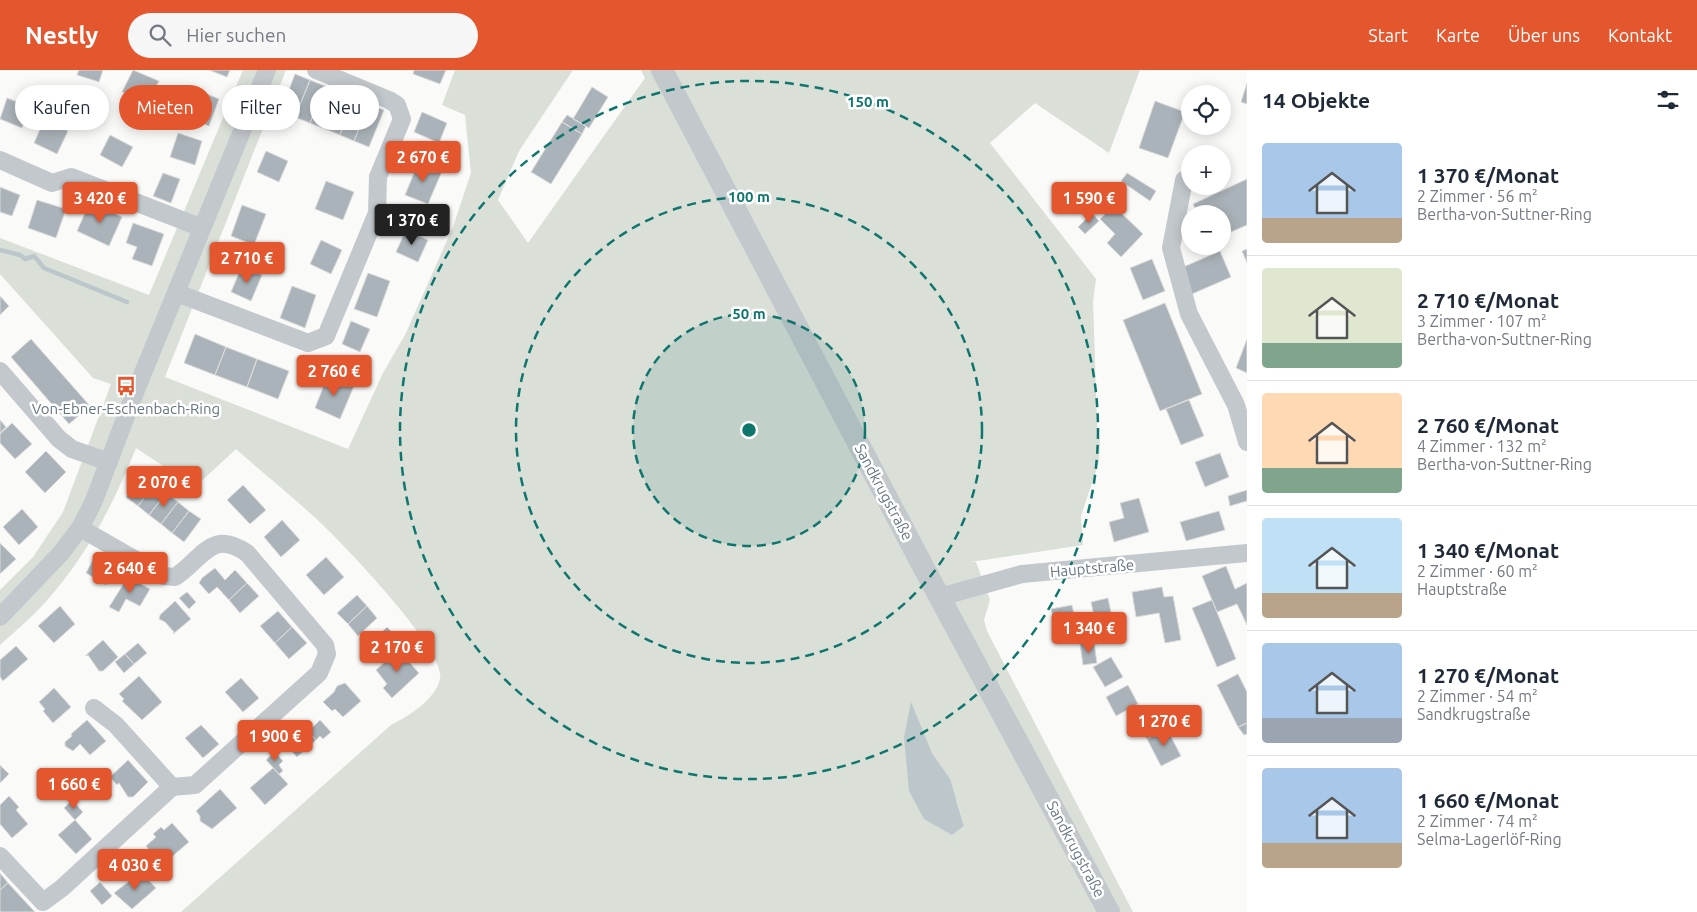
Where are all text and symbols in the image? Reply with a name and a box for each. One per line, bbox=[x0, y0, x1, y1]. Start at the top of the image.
search box bbox=[128, 13, 478, 58]
icon: search bbox=[146, 21, 174, 49]
text: Nestly bbox=[25, 22, 98, 49]
text: Hier suchen bbox=[186, 24, 286, 46]
text: Start bbox=[1368, 25, 1408, 45]
text: Karte bbox=[1436, 25, 1480, 45]
text: Über uns bbox=[1508, 25, 1580, 45]
text: Kontakt bbox=[1608, 25, 1672, 45]
chip: Kaufen bbox=[15, 85, 109, 130]
chip: Mieten bbox=[119, 85, 212, 130]
chip: Filter bbox=[222, 85, 300, 130]
chip: Neu bbox=[310, 85, 379, 130]
map controls bbox=[1181, 85, 1231, 255]
button: locate bbox=[1181, 85, 1231, 135]
icon: filters bbox=[1654, 86, 1682, 114]
text: 14 Objekte bbox=[1262, 88, 1370, 112]
text: 150 m bbox=[847, 93, 889, 110]
pin: 2 670 € bbox=[377, 140, 469, 183]
button: + bbox=[1181, 145, 1231, 195]
text: 2 670 € bbox=[397, 148, 449, 166]
icon: home bbox=[1302, 163, 1362, 223]
text: 1 370 €/Monat bbox=[1417, 163, 1559, 187]
pin: 3 420 € bbox=[54, 182, 146, 224]
pin: 1 590 € bbox=[1043, 182, 1135, 224]
text: 2 Zimmer · 56 m² bbox=[1417, 187, 1538, 205]
text: 100 m bbox=[728, 188, 770, 205]
text: 3 420 € bbox=[74, 189, 126, 207]
text: 1 590 € bbox=[1063, 189, 1115, 207]
pin: 1 370 € bbox=[366, 204, 458, 246]
button: − bbox=[1181, 205, 1231, 255]
text: Bertha-von-Suttner-Ring bbox=[1417, 205, 1592, 223]
text: 1 370 € bbox=[386, 211, 438, 229]
pin: 2 710 € bbox=[201, 242, 293, 284]
text: 2 710 € bbox=[221, 249, 273, 267]
icon: home bbox=[1302, 288, 1362, 348]
text: 2 710 €/Monat bbox=[1417, 288, 1559, 312]
text: 50 m bbox=[732, 305, 766, 322]
text: 3 Zimmer · 107 m² bbox=[1417, 312, 1547, 330]
text: Bertha-von-Suttner-Ring bbox=[1417, 330, 1592, 348]
pin: 2 760 € bbox=[288, 354, 380, 397]
text: 2 760 € bbox=[308, 362, 360, 380]
bus stop icon: Von-Ebner-Eschenbach-Ring bbox=[115, 375, 137, 397]
place label: Von-Ebner-Eschenbach-Ring bbox=[32, 400, 220, 417]
icon: home bbox=[1302, 413, 1362, 473]
text: 2 760 €/Monat bbox=[1417, 413, 1559, 437]
centre of rings bbox=[740, 421, 758, 439]
text: 4 Zimmer · 132 m² bbox=[1417, 437, 1547, 455]
street label: Sandkrugstraße bbox=[851, 441, 917, 543]
text: Bertha-von-Suttner-Ring bbox=[1417, 455, 1592, 473]
pin: 2 070 € bbox=[118, 466, 210, 508]
text: 2 070 € bbox=[138, 473, 190, 491]
icon: home bbox=[1302, 538, 1362, 598]
text: 1 340 €/Monat bbox=[1417, 538, 1559, 562]
pin: 2 640 € bbox=[84, 552, 176, 594]
street label: Hauptstraße bbox=[1049, 556, 1135, 580]
text: 2 640 € bbox=[104, 559, 156, 577]
text: 2 Zimmer · 60 m² bbox=[1417, 562, 1538, 580]
text: Hauptstraße bbox=[1417, 580, 1507, 598]
pin: 1 340 € bbox=[1043, 612, 1135, 654]
text: 1 340 € bbox=[1063, 619, 1115, 637]
pin: 2 170 € bbox=[351, 630, 443, 673]
text: 2 170 € bbox=[371, 638, 423, 656]
icon: home bbox=[1302, 663, 1362, 723]
text: 1 270 €/Monat bbox=[1417, 663, 1559, 687]
text: 2 Zimmer · 54 m² bbox=[1417, 687, 1538, 705]
pin: 1 270 € bbox=[1118, 704, 1210, 747]
text: Sandkrugstraße bbox=[1417, 705, 1531, 723]
text: 1 270 € bbox=[1138, 712, 1190, 730]
pin: 1 900 € bbox=[229, 720, 321, 762]
text: 1 900 € bbox=[249, 727, 301, 745]
pin: 1 660 € bbox=[28, 768, 120, 810]
text: 1 660 € bbox=[48, 775, 100, 793]
icon: home bbox=[1302, 788, 1362, 848]
text: 1 660 €/Monat bbox=[1417, 788, 1559, 812]
street label: Sandkrugstraße bbox=[1043, 798, 1109, 900]
text: 2 Zimmer · 74 m² bbox=[1417, 812, 1538, 830]
text: Selma-Lagerlöf-Ring bbox=[1417, 830, 1562, 848]
pin: 4 030 € bbox=[89, 848, 181, 891]
text: 4 030 € bbox=[109, 856, 161, 874]

